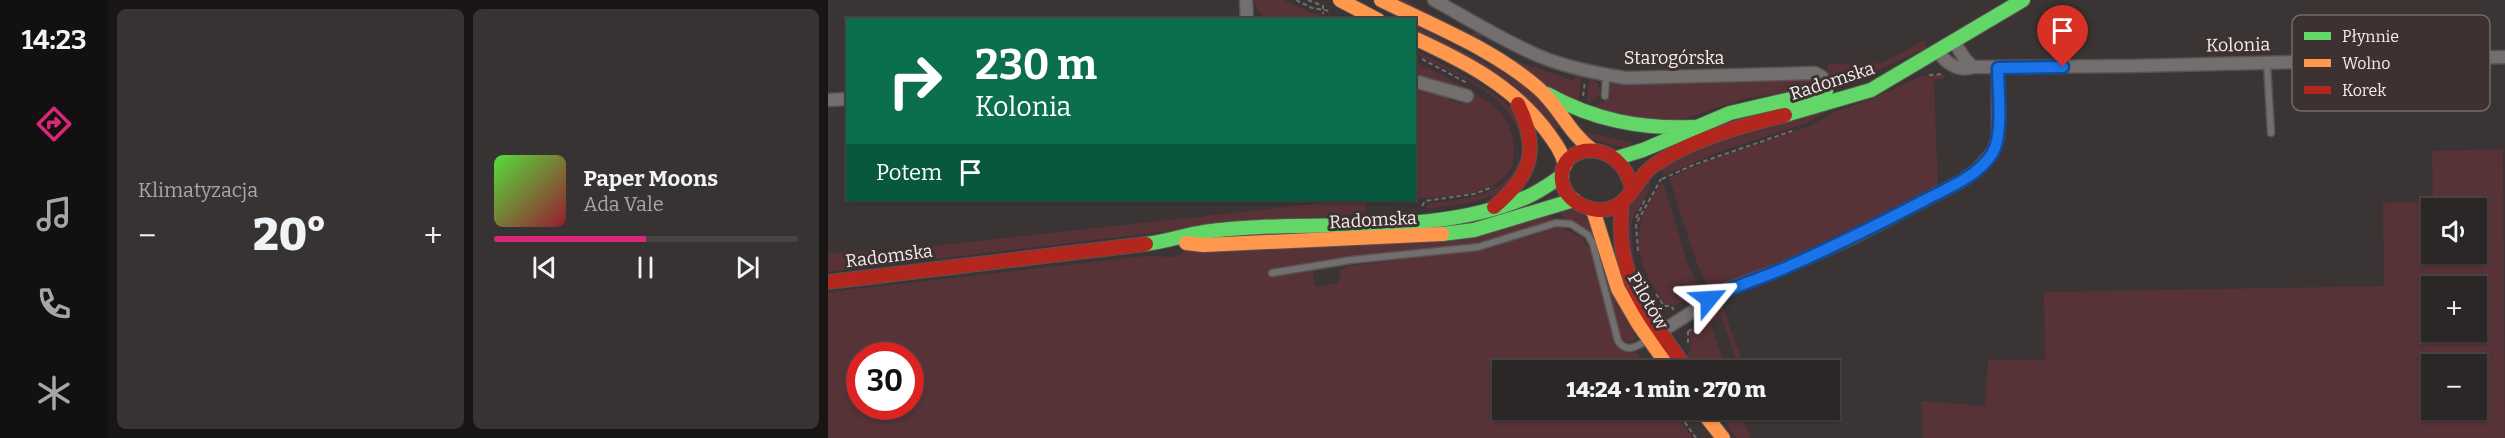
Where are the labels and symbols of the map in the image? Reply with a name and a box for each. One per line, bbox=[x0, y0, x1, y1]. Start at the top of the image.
pin bbox=[2037, 5, 2088, 67]
legend bbox=[2292, 15, 2490, 111]
text: Płynnie bbox=[2342, 27, 2399, 46]
street label: Kolonia bbox=[2206, 33, 2270, 57]
street label: Starogórska bbox=[1624, 47, 1724, 69]
text: Wolno bbox=[2342, 54, 2390, 73]
street label: Radomska bbox=[1787, 57, 1877, 105]
text: Korek bbox=[2342, 81, 2386, 100]
street label: Radomska bbox=[1329, 207, 1418, 233]
street label: Radomska bbox=[844, 240, 934, 272]
position arrow bbox=[1677, 267, 1741, 331]
street label: Pilotów bbox=[1623, 269, 1673, 334]
speed limit sign: 30 bbox=[846, 342, 924, 420]

